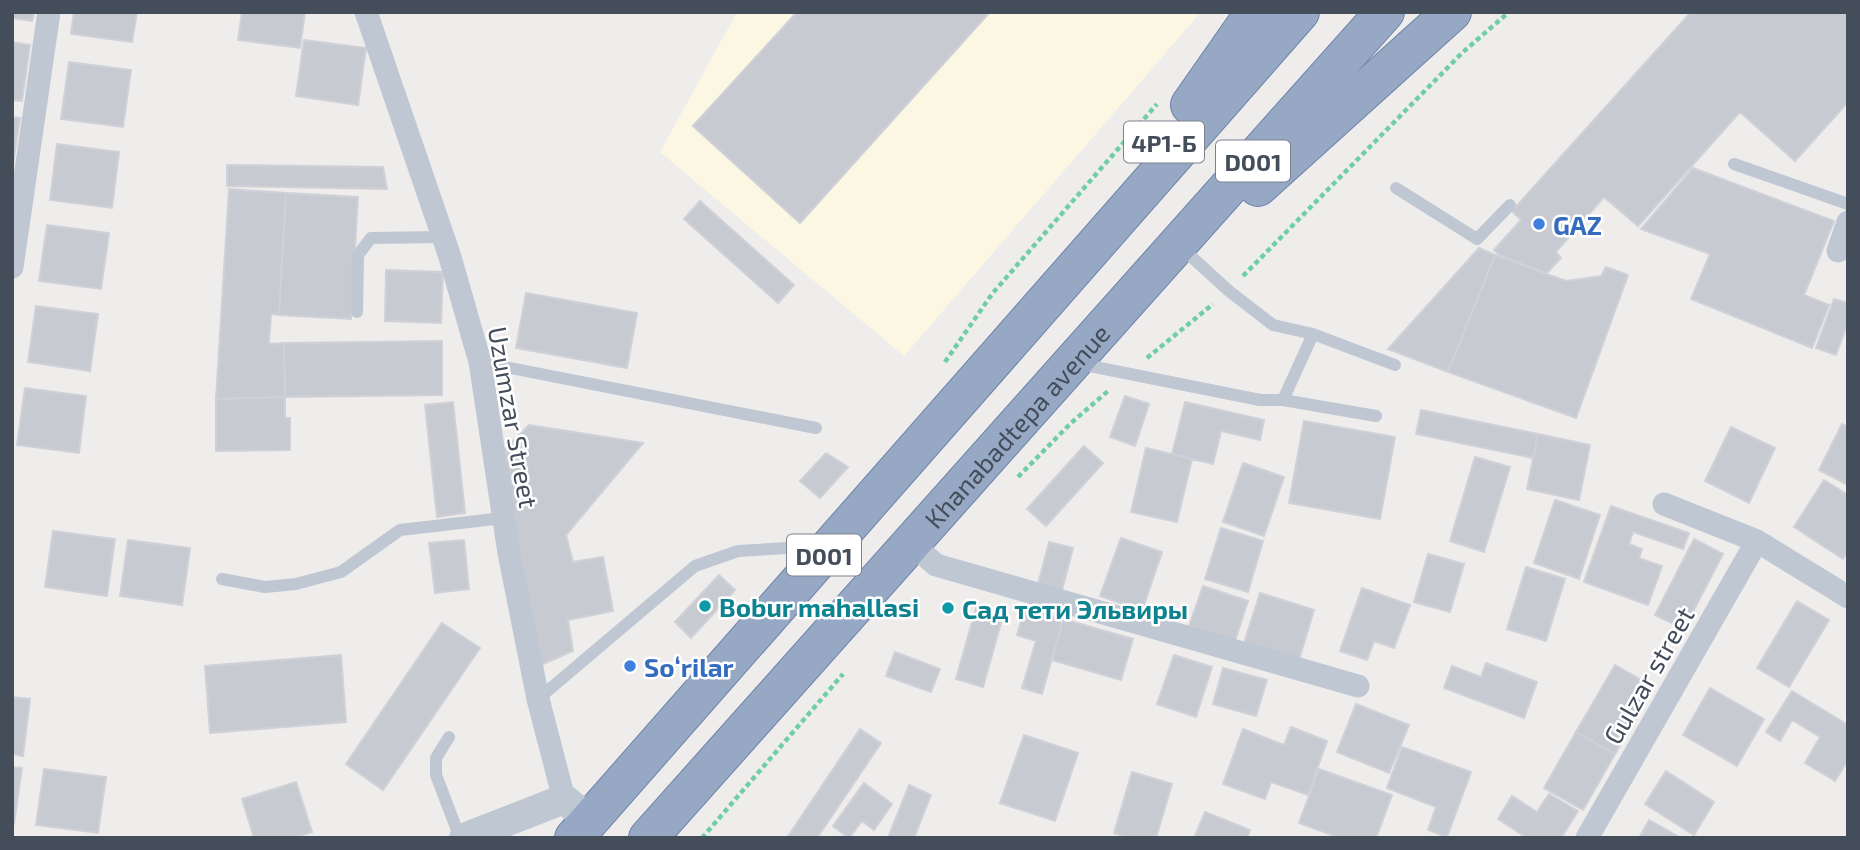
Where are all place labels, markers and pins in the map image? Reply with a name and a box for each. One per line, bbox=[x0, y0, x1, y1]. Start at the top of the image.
place label: GAZ bbox=[1553, 209, 1602, 240]
marker: GAZ bbox=[1531, 216, 1547, 232]
place label: Bobur mahallasi bbox=[719, 591, 919, 622]
place label: Сад тети Эльвиры bbox=[962, 593, 1188, 624]
marker: Bobur mahallasi bbox=[697, 598, 713, 614]
marker: Сад тети Эльвиры bbox=[940, 600, 956, 616]
place label: Soʻrilar bbox=[644, 651, 734, 682]
marker: Soʻrilar bbox=[622, 658, 638, 674]

